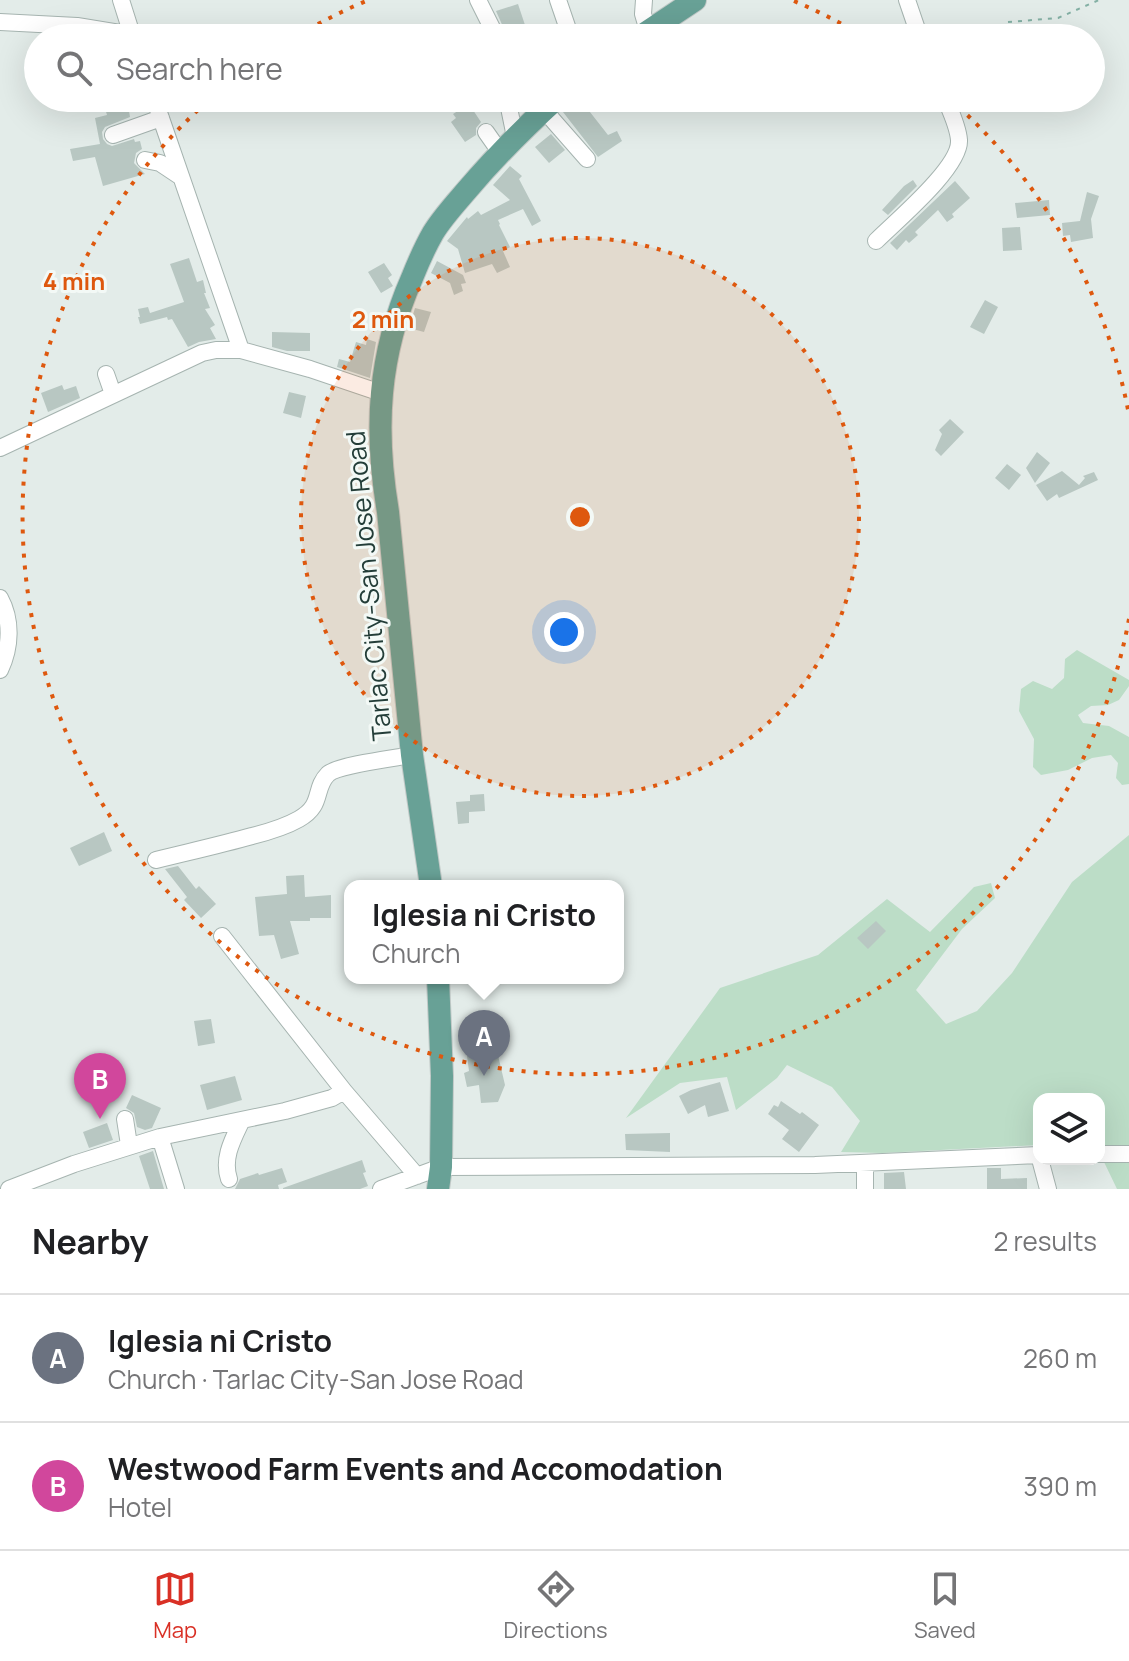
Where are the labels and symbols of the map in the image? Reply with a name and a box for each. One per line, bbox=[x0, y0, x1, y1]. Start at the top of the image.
text: 4 min bbox=[43, 264, 105, 297]
text: 2 min bbox=[352, 302, 414, 335]
street label: Tarlac City-San Jose Road bbox=[337, 430, 399, 742]
centre of rings bbox=[566, 503, 594, 531]
your location bbox=[544, 612, 584, 652]
pin: A bbox=[458, 1010, 510, 1076]
pin: B bbox=[74, 1053, 126, 1119]

